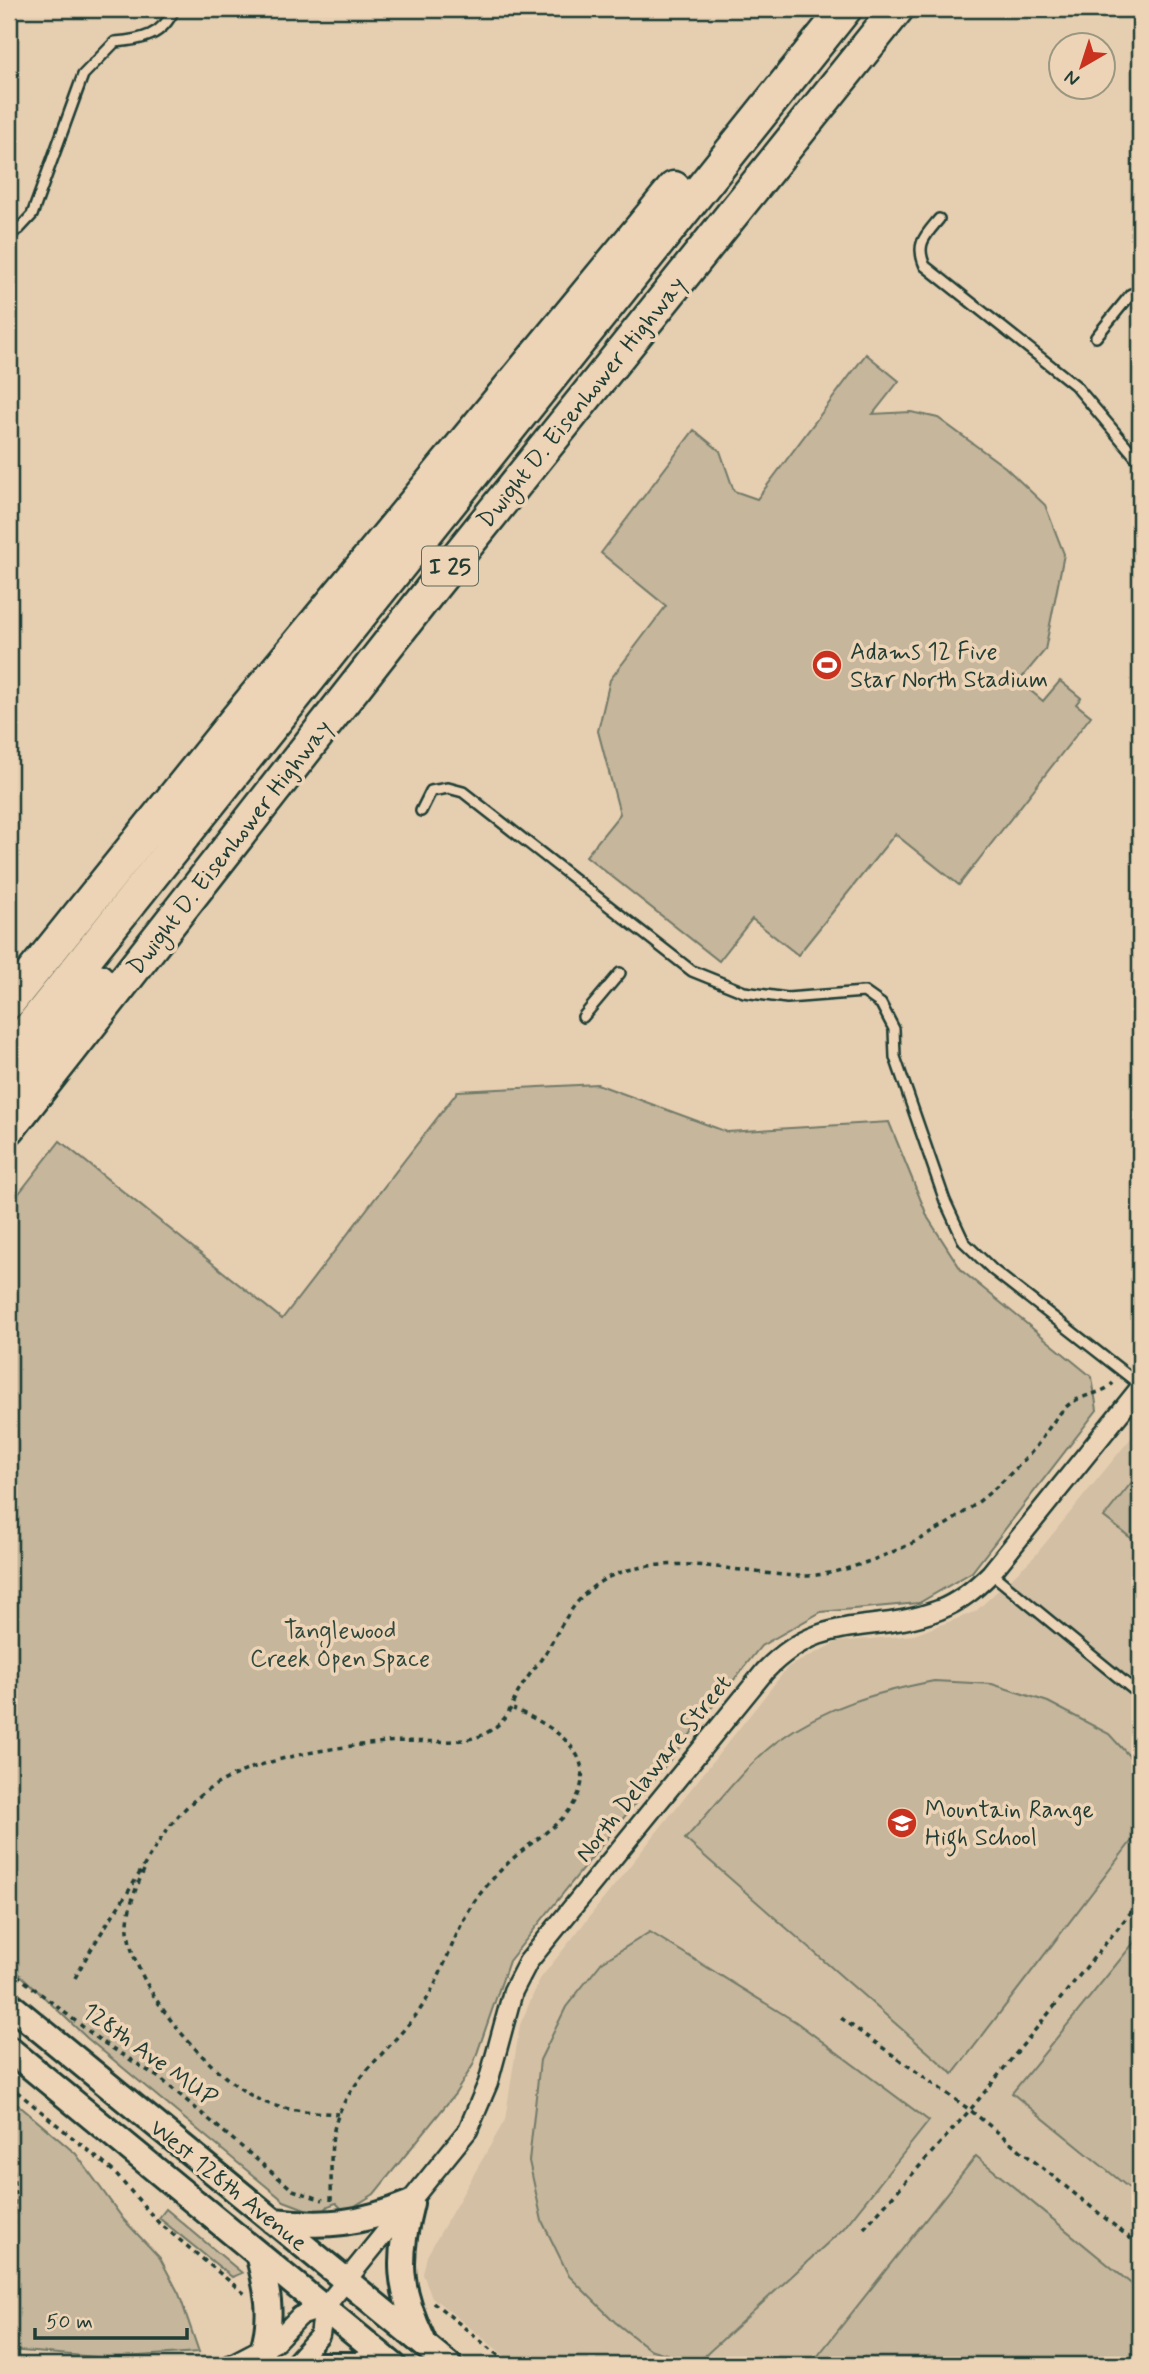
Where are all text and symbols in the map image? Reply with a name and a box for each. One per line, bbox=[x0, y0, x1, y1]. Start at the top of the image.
north arrow bbox=[1048, 32, 1118, 102]
text: N bbox=[1059, 64, 1085, 92]
street label: Dwight D. Eisenhower Highway bbox=[471, 271, 695, 536]
road number: I 25 bbox=[422, 546, 478, 586]
place label: Adams 12 Five Star North Stadium bbox=[850, 637, 1048, 696]
sports icon: Adams 12 Five Star North Stadium bbox=[810, 648, 844, 682]
street label: Dwight D. Eisenhower Highway bbox=[121, 714, 341, 983]
park label: Tanglewood Creek Open Space bbox=[250, 1616, 430, 1675]
street label: North Delaware Street bbox=[569, 1669, 739, 1869]
place label: Mountain Range High School bbox=[925, 1795, 1094, 1857]
school or university icon: Mountain Range High School bbox=[885, 1806, 919, 1840]
street label: 128th Ave MUP bbox=[76, 1996, 223, 2115]
street label: West 128th Avenue bbox=[143, 2113, 313, 2259]
scale bar bbox=[35, 2297, 187, 2341]
text: 50 m bbox=[46, 2308, 93, 2336]

